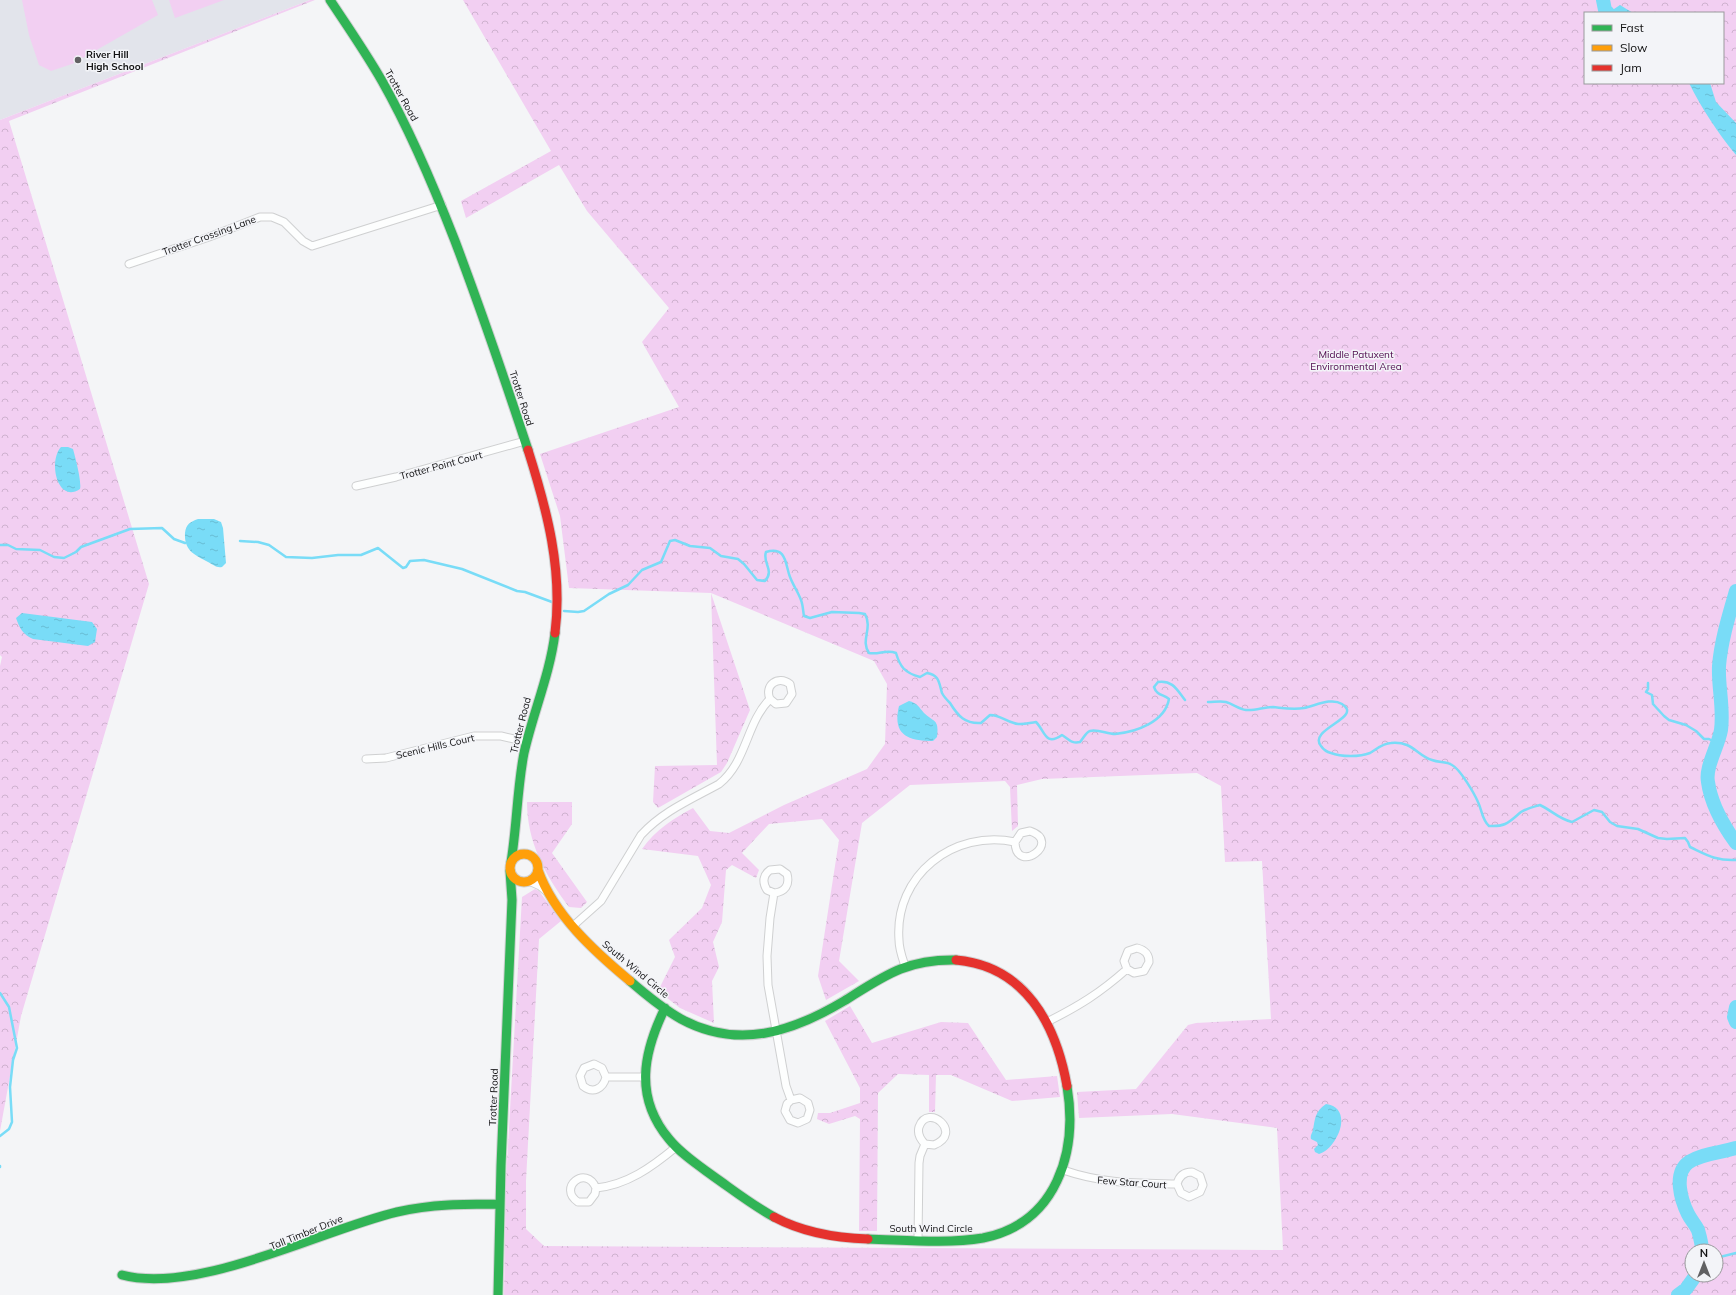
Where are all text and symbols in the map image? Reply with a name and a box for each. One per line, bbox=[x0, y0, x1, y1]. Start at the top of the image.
legend bbox=[1584, 12, 1724, 84]
text: Fast bbox=[1620, 20, 1644, 35]
text: Slow bbox=[1620, 40, 1648, 55]
place label: River Hill High School bbox=[86, 48, 143, 73]
marker: River Hill High School bbox=[73, 55, 83, 65]
text: Jam bbox=[1620, 60, 1642, 75]
street label: Trotter Road bbox=[382, 67, 421, 124]
street label: Trotter Crossing Lane bbox=[161, 212, 258, 258]
park label: Middle Patuxent Environmental Area bbox=[1310, 348, 1402, 373]
street label: Trotter Road bbox=[506, 369, 537, 428]
street label: Trotter Point Court bbox=[399, 448, 484, 483]
street label: Trotter Road bbox=[507, 696, 534, 755]
street label: Scenic Hills Court bbox=[395, 731, 476, 762]
street label: South Wind Circle bbox=[600, 938, 672, 1001]
street label: Trotter Road bbox=[486, 1068, 501, 1126]
street label: Few Star Court bbox=[1097, 1174, 1168, 1191]
street label: Tall Timber Drive bbox=[268, 1212, 345, 1253]
street label: South Wind Circle bbox=[889, 1222, 973, 1235]
north arrow bbox=[1684, 1243, 1724, 1283]
text: N bbox=[1700, 1246, 1708, 1260]

